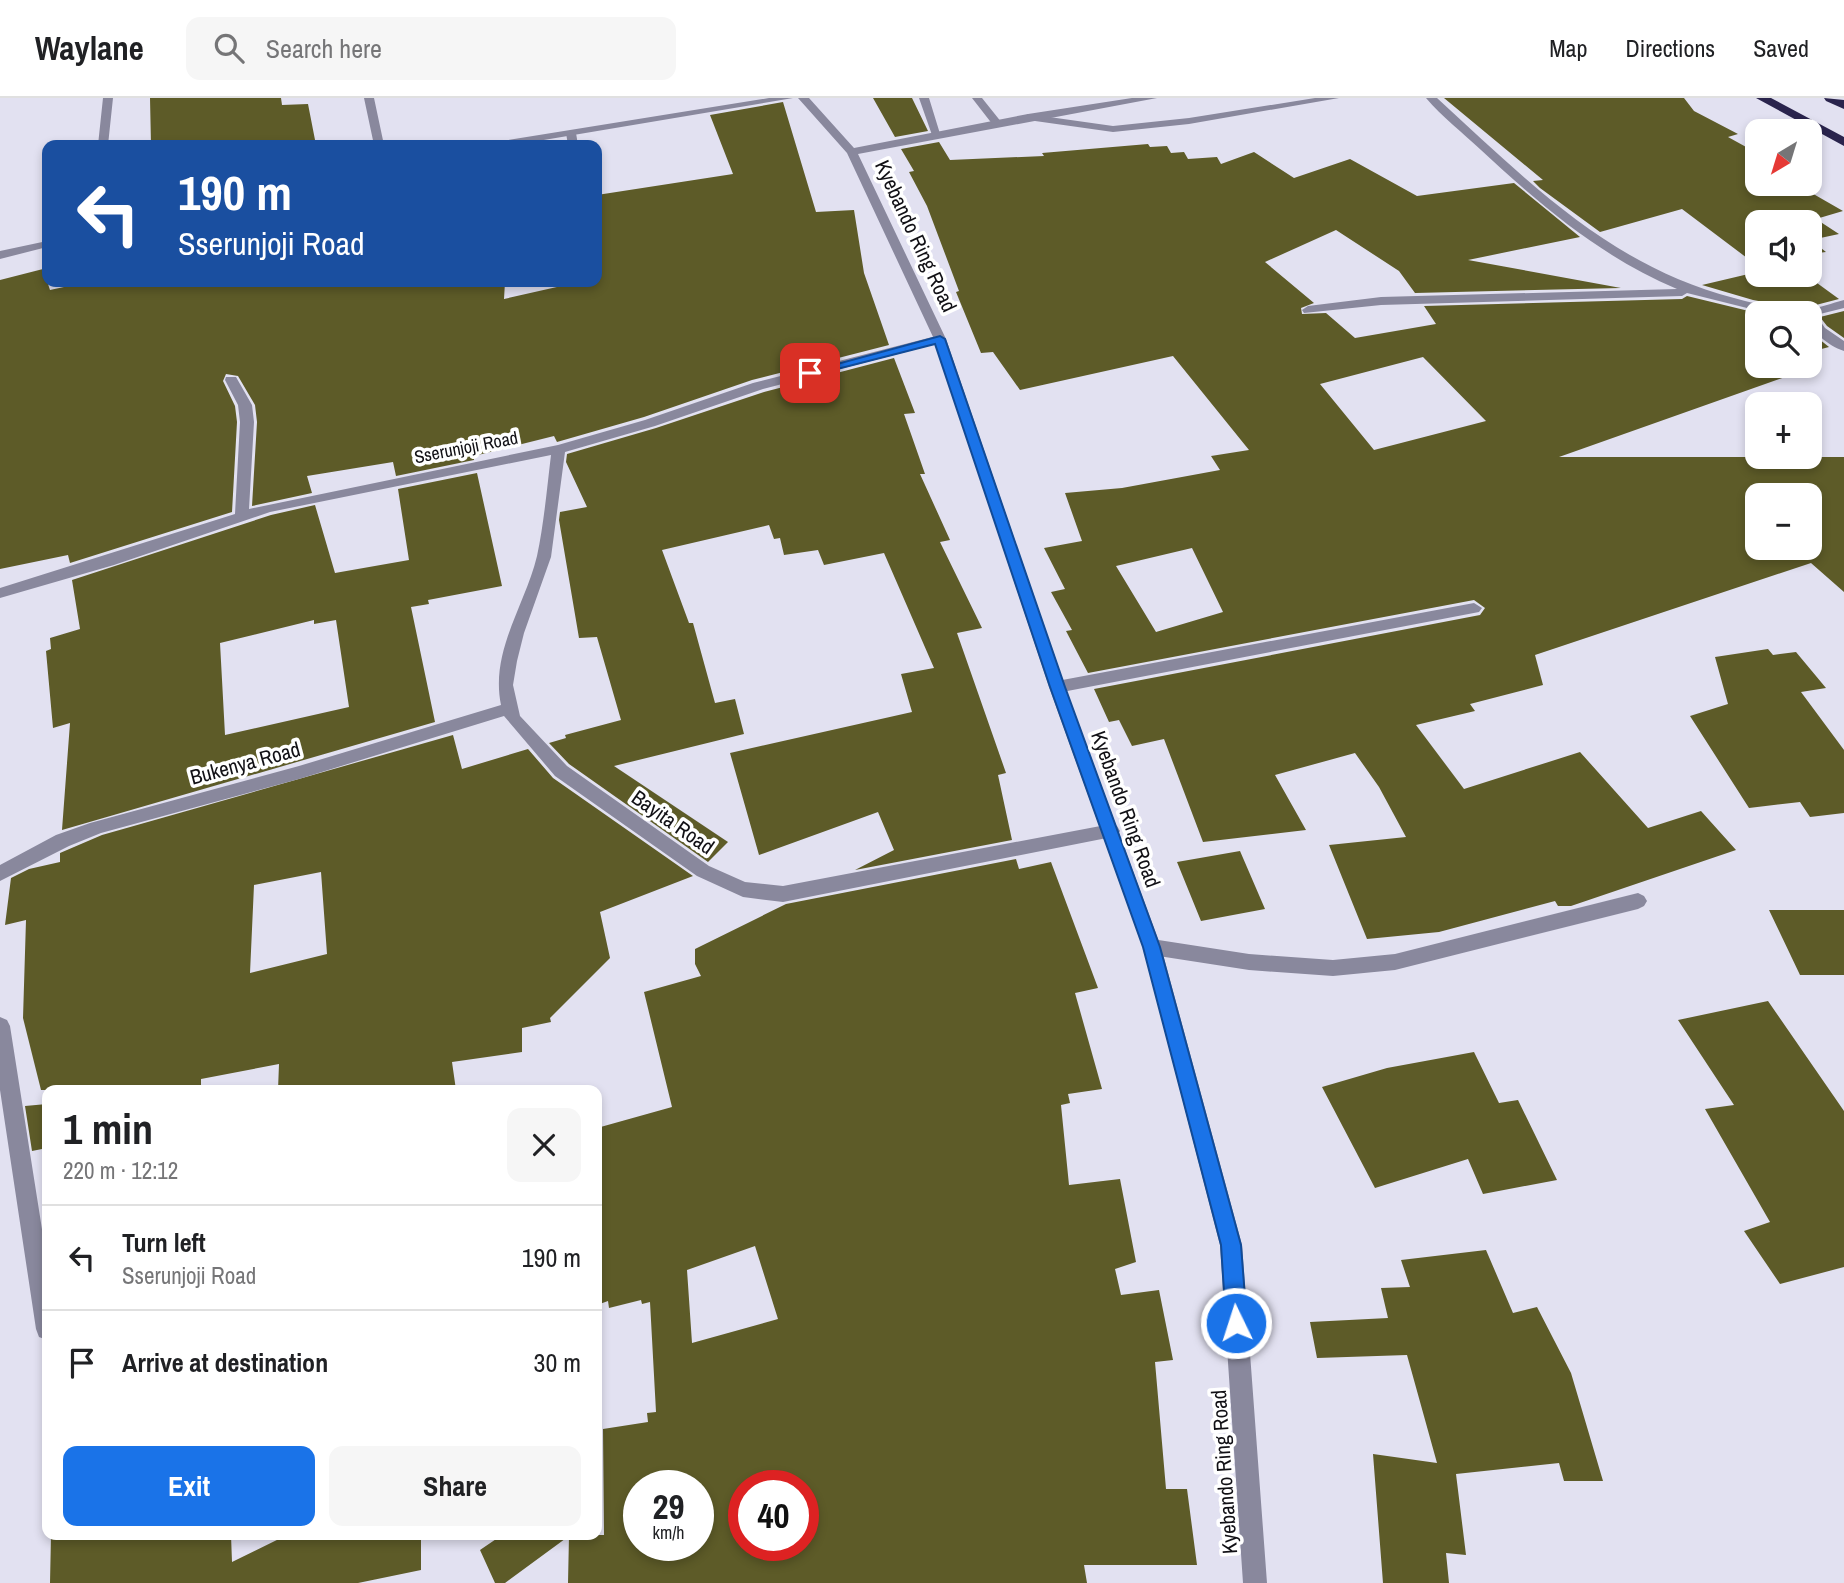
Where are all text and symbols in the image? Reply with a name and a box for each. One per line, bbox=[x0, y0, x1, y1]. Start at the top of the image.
search box bbox=[186, 17, 676, 80]
text: Waylane bbox=[35, 26, 144, 70]
icon: search bbox=[210, 29, 248, 67]
text: Search here bbox=[266, 31, 382, 66]
text: Map bbox=[1549, 32, 1587, 64]
text: Directions bbox=[1625, 32, 1715, 64]
text: Saved bbox=[1753, 32, 1809, 64]
north arrow bbox=[1745, 119, 1822, 196]
map controls bbox=[1745, 119, 1822, 560]
street label: Kyebando Ring Road bbox=[868, 155, 964, 317]
text: 190 m bbox=[178, 159, 292, 225]
icon: left bbox=[63, 168, 154, 259]
button: sound bbox=[1745, 210, 1822, 287]
text: Sserunjoji Road bbox=[178, 222, 365, 265]
button: search bbox=[1745, 301, 1822, 378]
pin bbox=[780, 343, 840, 403]
icon: arrive bbox=[791, 354, 829, 392]
button: + bbox=[1745, 392, 1822, 469]
street label: Sserunjoji Road bbox=[412, 425, 520, 469]
button: − bbox=[1745, 483, 1822, 560]
street label: Kyebando Ring Road bbox=[1084, 727, 1168, 891]
street label: Bukenya Road bbox=[187, 734, 303, 792]
street label: Bayita Road bbox=[626, 783, 720, 861]
text: 1 min bbox=[63, 1101, 153, 1157]
button: close bbox=[507, 1108, 581, 1182]
text: 220 m · 12:12 bbox=[63, 1155, 178, 1186]
text: Turn left bbox=[122, 1225, 206, 1260]
icon: left bbox=[63, 1239, 101, 1277]
text: 190 m bbox=[522, 1240, 581, 1275]
text: Sserunjoji Road bbox=[122, 1260, 256, 1291]
position arrow bbox=[1199, 1286, 1273, 1360]
icon: arrive bbox=[63, 1344, 101, 1382]
text: Arrive at destination bbox=[122, 1345, 328, 1380]
text: 30 m bbox=[534, 1345, 581, 1380]
street label: Kyebando Ring Road bbox=[1204, 1389, 1244, 1555]
button: Exit bbox=[63, 1446, 315, 1526]
button: Share bbox=[329, 1446, 581, 1526]
speed limit sign: 40 bbox=[728, 1470, 819, 1561]
text: 29 bbox=[653, 1483, 684, 1530]
text: km/h bbox=[653, 1520, 685, 1545]

